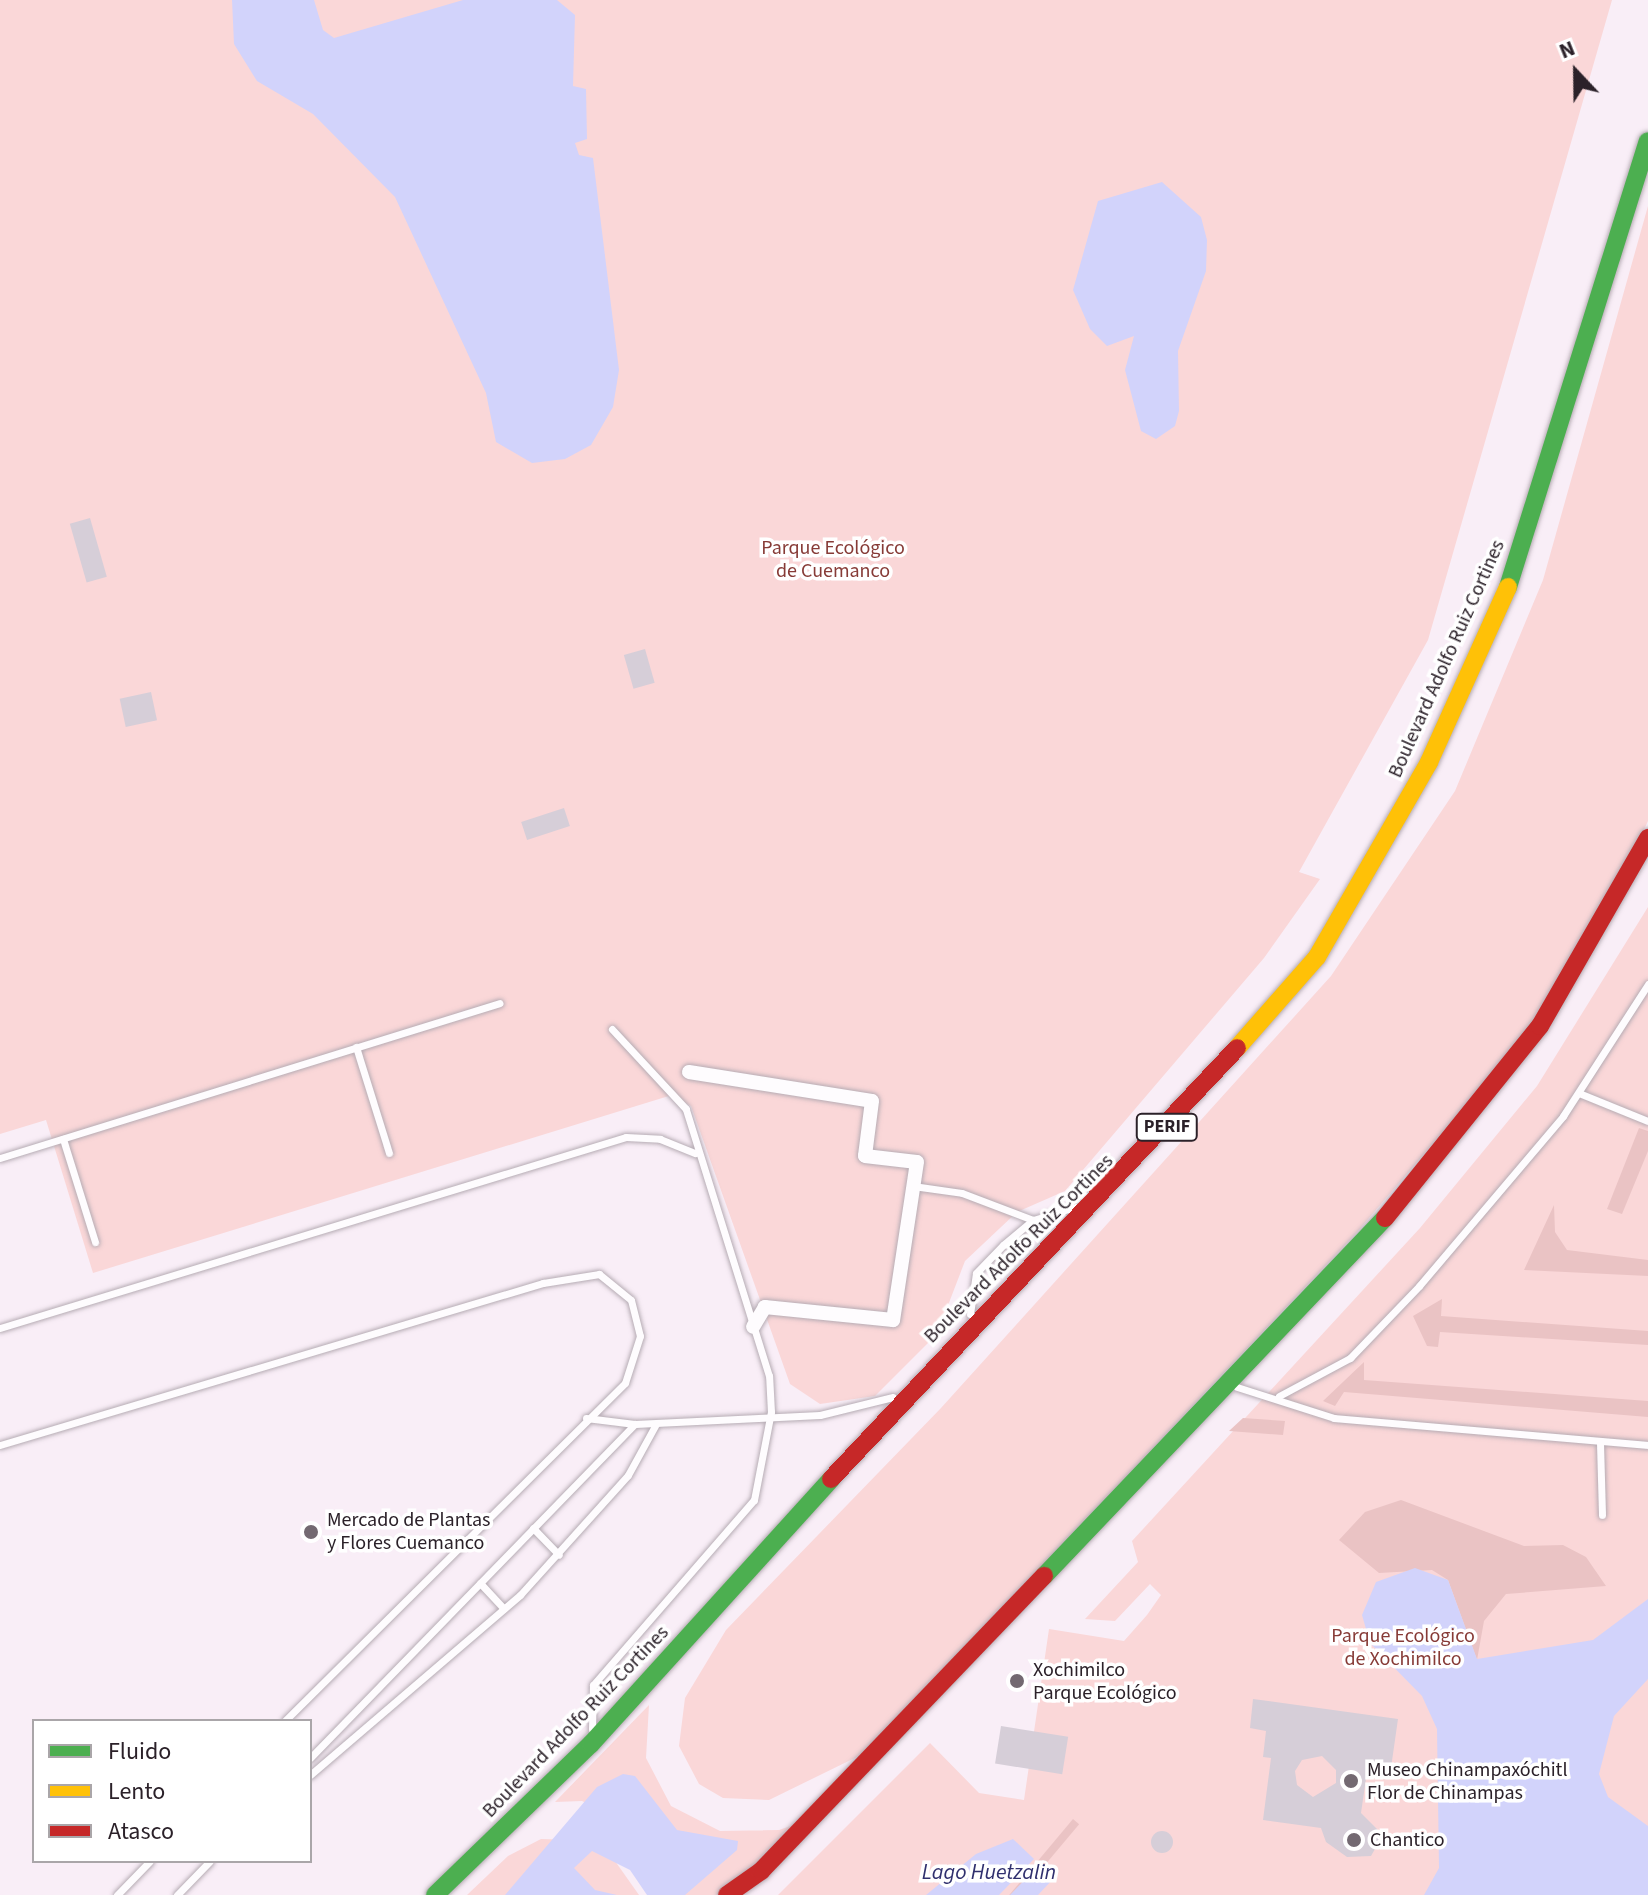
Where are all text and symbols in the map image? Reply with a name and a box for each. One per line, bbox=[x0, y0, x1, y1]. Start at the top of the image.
north arrow bbox=[1536, 32, 1616, 112]
text: N bbox=[1554, 32, 1580, 67]
park label: Parque Ecológico de Cuemanco bbox=[761, 536, 905, 583]
street label: Boulevard Adolfo Ruiz Cortines bbox=[1384, 536, 1510, 782]
road number: PERIF bbox=[1135, 1113, 1199, 1141]
street label: Boulevard Adolfo Ruiz Cortines bbox=[919, 1149, 1119, 1349]
place label: Mercado de Plantas y Flores Cuemanco bbox=[327, 1508, 490, 1555]
marker: Mercado de Plantas y Flores Cuemanco bbox=[302, 1523, 320, 1541]
street label: Boulevard Adolfo Ruiz Cortines bbox=[478, 1621, 674, 1823]
park label: Parque Ecológico de Xochimilco bbox=[1331, 1625, 1475, 1672]
place label: Xochimilco Parque Ecológico bbox=[1033, 1658, 1177, 1705]
marker: Xochimilco Parque Ecológico bbox=[1008, 1672, 1026, 1690]
legend bbox=[32, 1719, 312, 1863]
text: Fluido bbox=[108, 1734, 171, 1769]
place label: Museo Chinampaxóchitl Flor de Chinampas bbox=[1367, 1758, 1567, 1805]
marker: Museo Chinampaxóchitl Flor de Chinampas bbox=[1342, 1772, 1360, 1790]
text: Lento bbox=[108, 1774, 165, 1809]
text: Atasco bbox=[108, 1814, 174, 1849]
place label: Chantico bbox=[1370, 1828, 1445, 1852]
marker: Chantico bbox=[1345, 1831, 1363, 1849]
water label: Lago Huetzalin bbox=[922, 1860, 1056, 1886]

